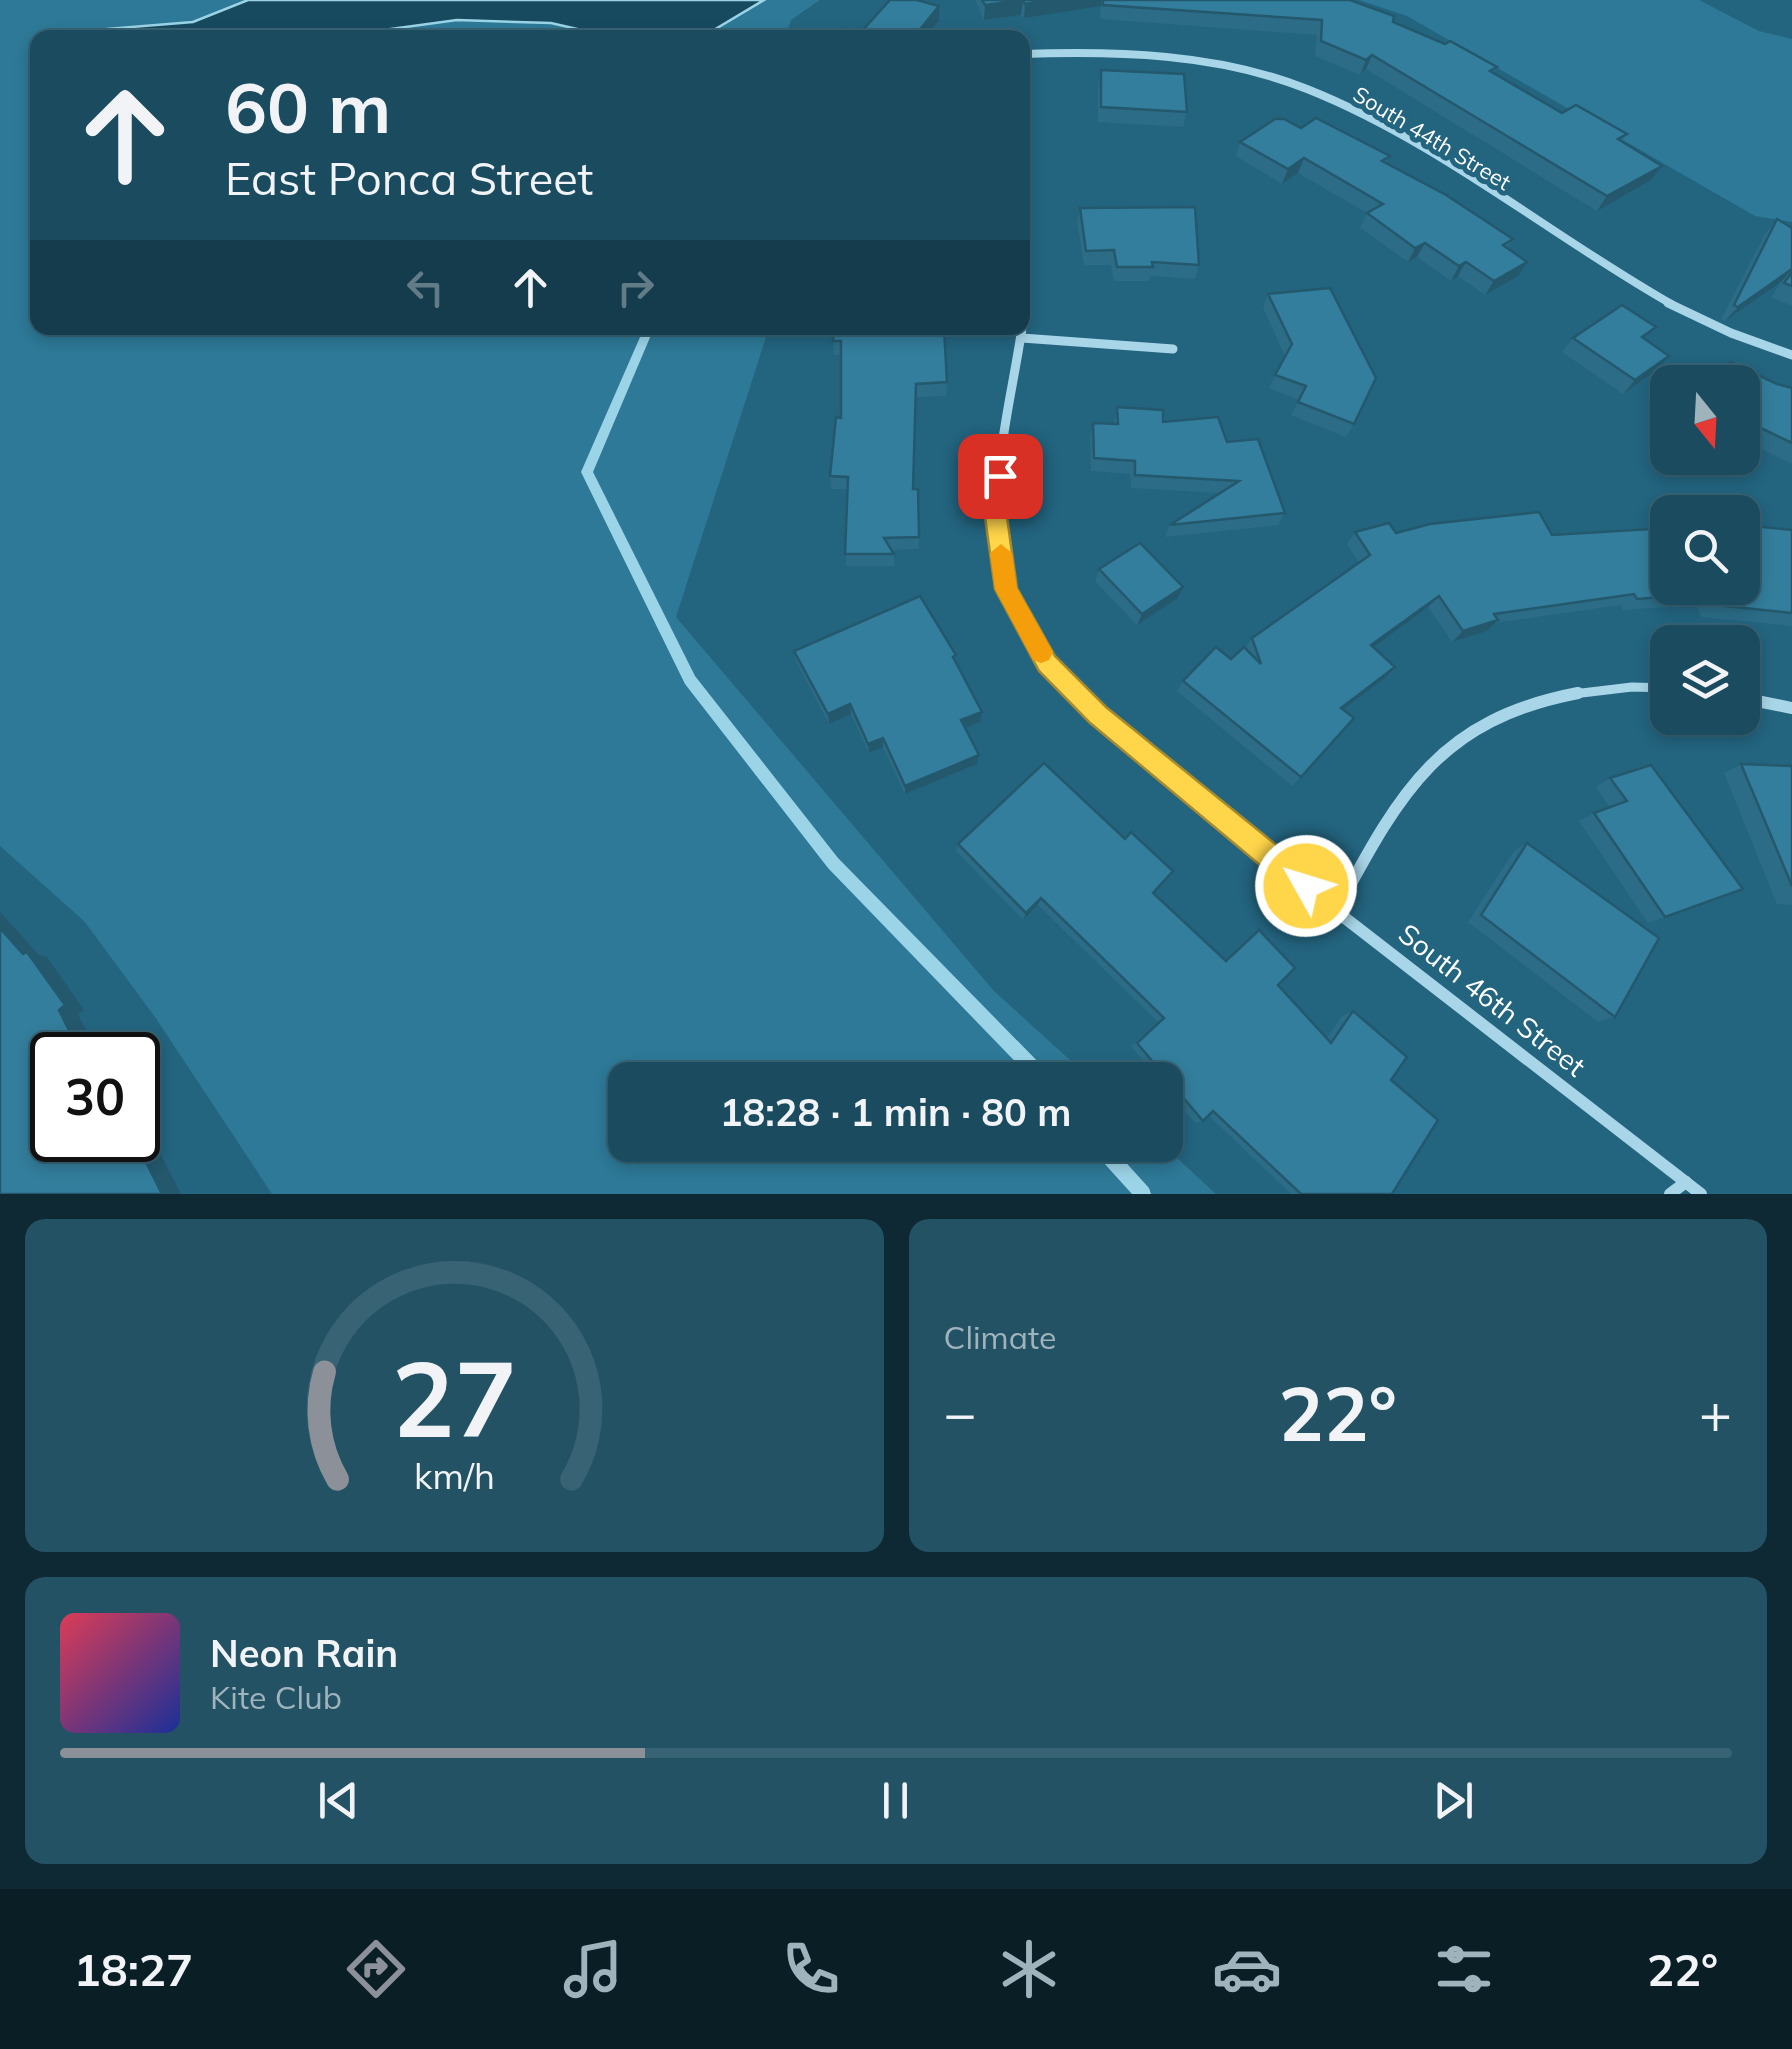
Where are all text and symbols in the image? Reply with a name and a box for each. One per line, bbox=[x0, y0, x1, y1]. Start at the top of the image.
text: 60 m bbox=[225, 63, 391, 151]
icon: ahead bbox=[60, 70, 190, 200]
street label: South 44th Street bbox=[1348, 80, 1516, 196]
text: East Ponca Street bbox=[225, 150, 593, 206]
icon: left bbox=[398, 260, 453, 315]
icon: ahead bbox=[503, 260, 558, 315]
icon: right bbox=[608, 260, 663, 315]
north arrow bbox=[1650, 365, 1760, 475]
map controls bbox=[1650, 365, 1760, 735]
pin bbox=[958, 434, 1043, 519]
icon: arrive bbox=[973, 449, 1028, 504]
button: search bbox=[1650, 495, 1760, 605]
button: layers bbox=[1650, 625, 1760, 735]
position arrow bbox=[1254, 834, 1358, 938]
street label: South 46th Street bbox=[1392, 916, 1593, 1084]
speed limit sign: 30 bbox=[30, 1032, 160, 1162]
text: 18:28 · 1 min · 80 m bbox=[720, 1088, 1071, 1136]
text: Climate bbox=[944, 1317, 1056, 1357]
text: 27 bbox=[392, 1332, 517, 1463]
text: 22° bbox=[1279, 1366, 1397, 1460]
text: − bbox=[944, 1378, 977, 1447]
text: + bbox=[1699, 1378, 1732, 1447]
text: km/h bbox=[414, 1453, 495, 1498]
text: Neon Rain bbox=[210, 1629, 398, 1677]
text: Kite Club bbox=[210, 1677, 342, 1717]
icon: previous bbox=[311, 1773, 366, 1828]
icon: pause bbox=[868, 1773, 923, 1828]
icon: next bbox=[1426, 1773, 1481, 1828]
icon: directions bbox=[341, 1934, 411, 2004]
icon: music bbox=[558, 1934, 628, 2004]
icon: phone bbox=[776, 1934, 846, 2004]
icon: climate bbox=[994, 1934, 1064, 2004]
icon: car bbox=[1212, 1934, 1282, 2004]
icon: filters bbox=[1429, 1934, 1499, 2004]
text: 18:27 bbox=[74, 1941, 193, 1997]
text: 22° bbox=[1647, 1941, 1718, 1997]

